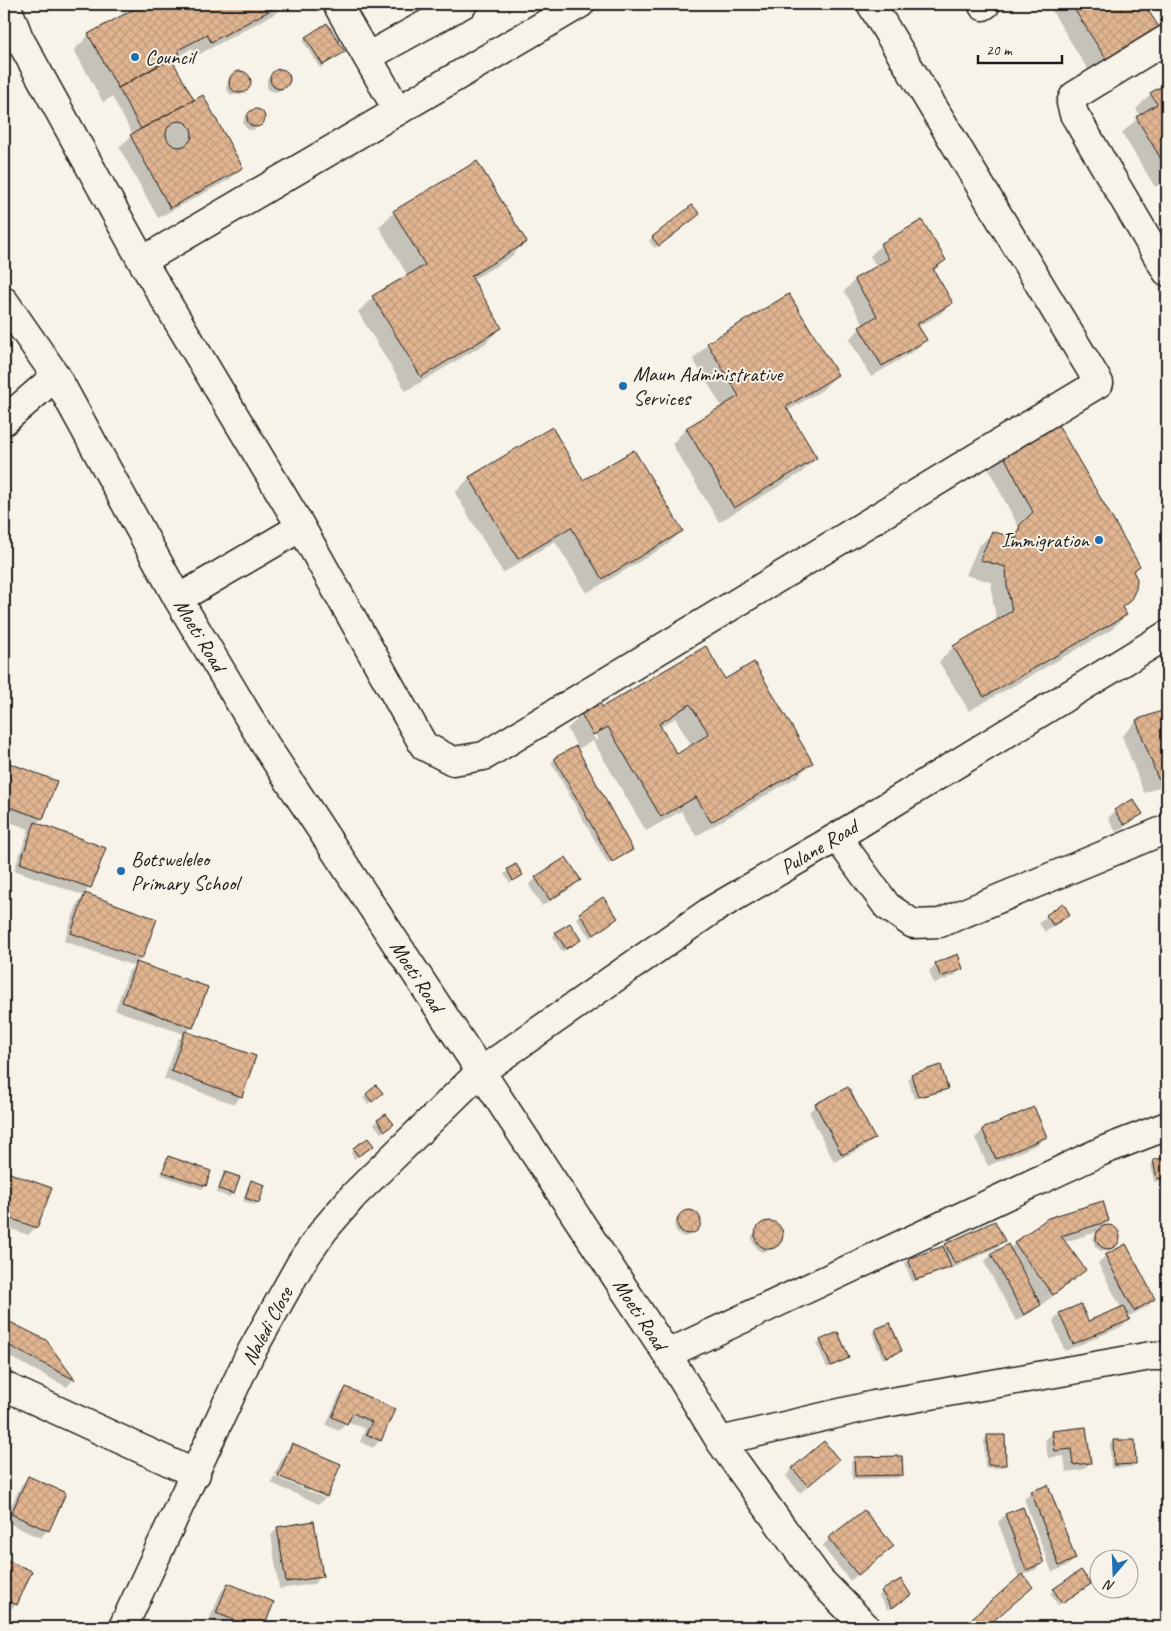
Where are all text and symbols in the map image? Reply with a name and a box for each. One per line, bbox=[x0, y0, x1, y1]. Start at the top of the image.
scale bar bbox=[978, 32, 1062, 64]
text: 20 m bbox=[986, 41, 1013, 60]
place label: Council bbox=[145, 44, 198, 70]
marker: Council bbox=[129, 51, 141, 63]
place label: Maun Administrative Services bbox=[633, 361, 784, 411]
marker: Maun Administrative Services bbox=[617, 380, 629, 392]
place label: Immigration bbox=[1001, 527, 1091, 553]
marker: Immigration bbox=[1093, 534, 1105, 546]
street label: Moeti Road bbox=[168, 594, 234, 679]
street label: Pulane Road bbox=[776, 812, 865, 880]
place label: Botsweleleo Primary School bbox=[131, 846, 242, 896]
marker: Botsweleleo Primary School bbox=[115, 865, 127, 877]
street label: Moeti Road bbox=[384, 935, 452, 1020]
street label: Moeti Road bbox=[607, 1273, 675, 1358]
street label: Naledi Close bbox=[236, 1282, 299, 1369]
north arrow bbox=[1088, 1548, 1138, 1598]
text: N bbox=[1101, 1576, 1117, 1595]

